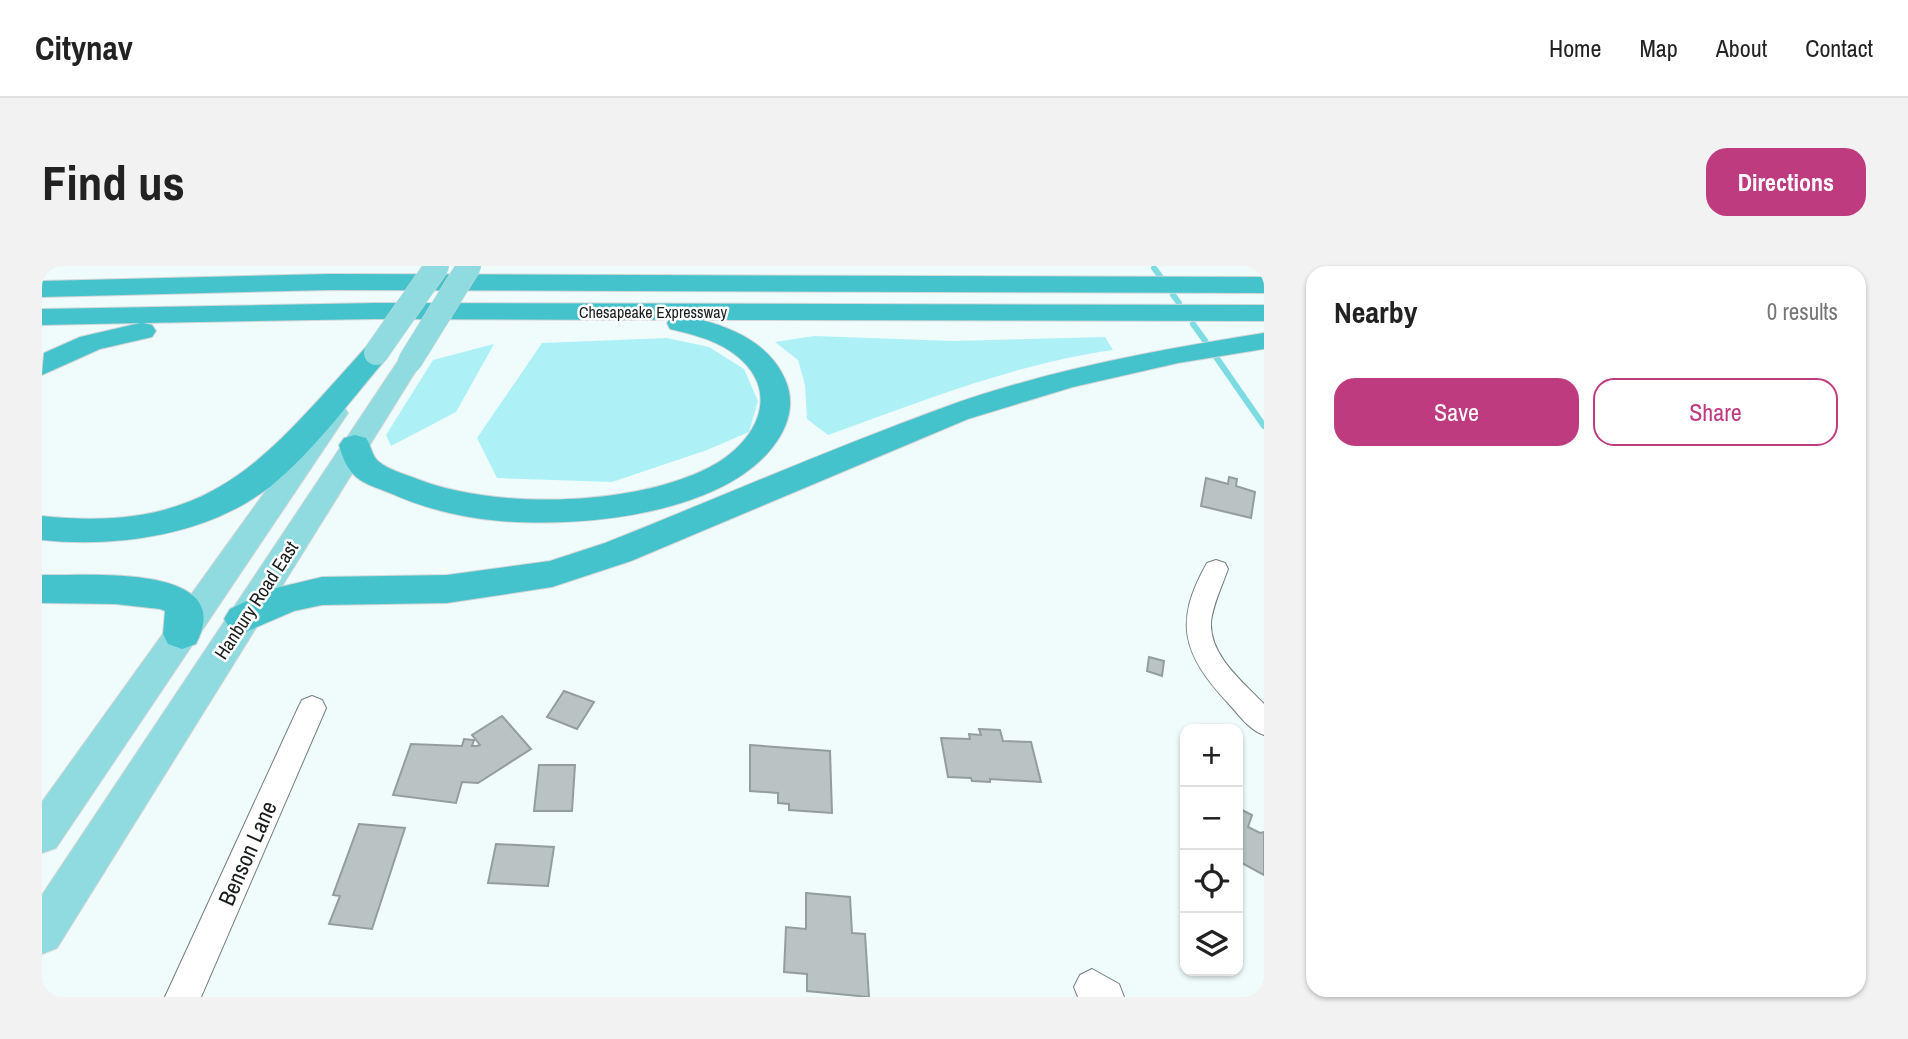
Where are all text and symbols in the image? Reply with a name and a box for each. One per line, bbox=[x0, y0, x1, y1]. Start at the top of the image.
text: Citynav bbox=[35, 26, 133, 70]
text: Home bbox=[1549, 32, 1601, 64]
text: Map bbox=[1639, 32, 1678, 64]
text: About bbox=[1716, 32, 1767, 64]
text: Contact bbox=[1805, 32, 1873, 64]
button: Directions bbox=[1706, 148, 1866, 216]
text: Find us bbox=[42, 149, 185, 215]
text: Nearby bbox=[1334, 292, 1417, 332]
text: 0 results bbox=[1767, 296, 1838, 327]
street label: Chesapeake Expressway bbox=[579, 301, 727, 323]
button: Save bbox=[1334, 378, 1579, 446]
button: Share bbox=[1593, 378, 1838, 446]
street label: Hanbury Road East bbox=[208, 535, 304, 664]
map controls bbox=[1180, 724, 1243, 976]
button: + bbox=[1180, 724, 1243, 787]
button: − bbox=[1180, 787, 1243, 850]
street label: Benson Lane bbox=[210, 796, 284, 910]
button: locate bbox=[1180, 850, 1243, 913]
button: layers bbox=[1180, 913, 1243, 976]

